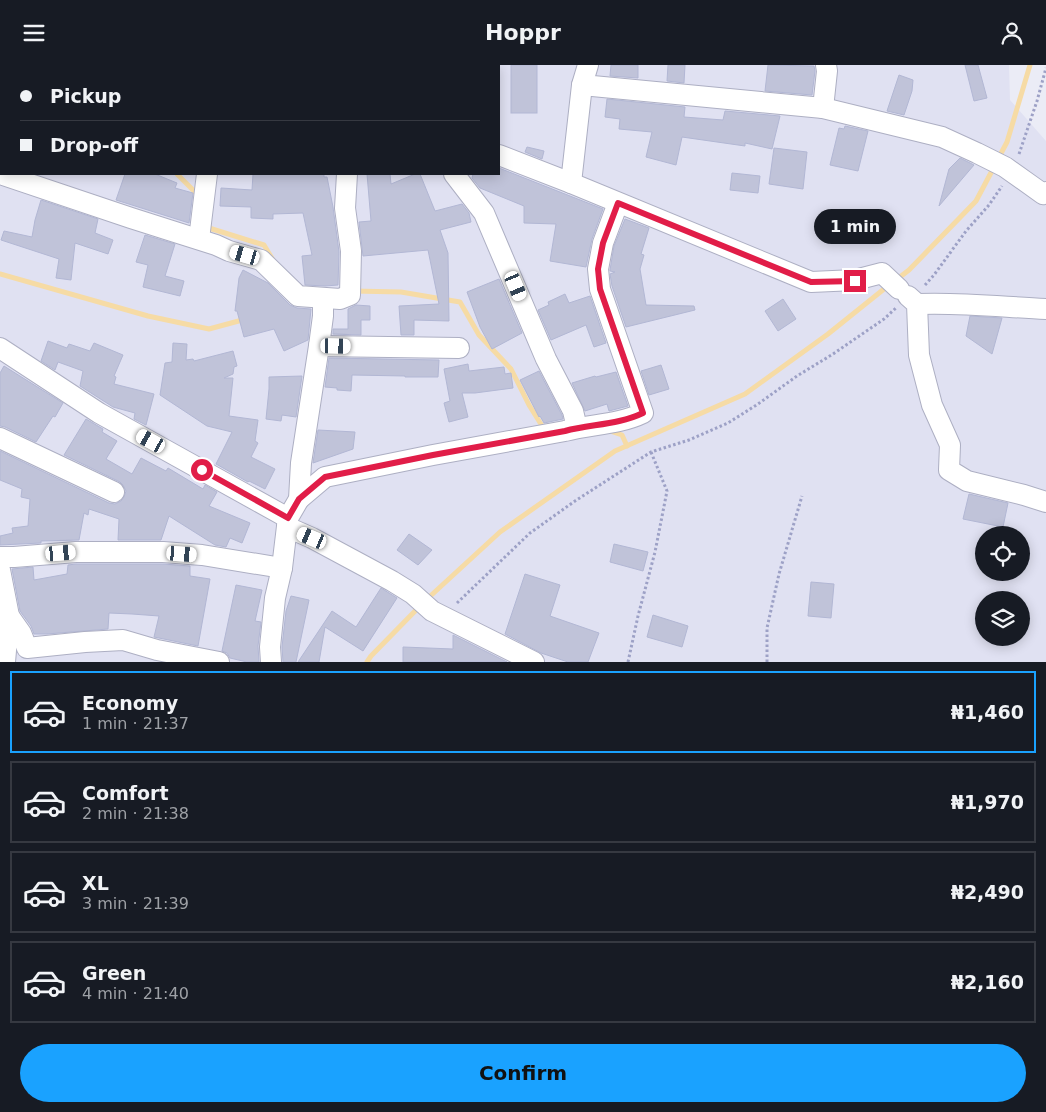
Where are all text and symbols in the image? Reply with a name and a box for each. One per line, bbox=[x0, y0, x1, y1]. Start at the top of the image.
icon: menu bbox=[20, 19, 48, 47]
icon: person bbox=[998, 19, 1026, 47]
text: Hoppr bbox=[485, 20, 561, 45]
text: Pickup bbox=[50, 85, 121, 107]
text: Drop-off bbox=[50, 134, 138, 156]
callout: 1 min bbox=[814, 209, 896, 243]
text: 1 min bbox=[830, 217, 880, 236]
car bbox=[228, 244, 261, 266]
car bbox=[503, 269, 528, 303]
route end bbox=[844, 270, 866, 292]
car bbox=[320, 338, 351, 354]
car bbox=[134, 427, 167, 455]
route start bbox=[191, 459, 213, 481]
car bbox=[295, 525, 328, 551]
map controls bbox=[975, 526, 1030, 646]
button: locate bbox=[975, 526, 1030, 581]
car bbox=[45, 544, 76, 562]
car bbox=[166, 545, 197, 563]
button: layers bbox=[975, 591, 1030, 646]
icon: car bbox=[22, 690, 67, 735]
text: Economy bbox=[82, 692, 178, 714]
text: ₦1,460 bbox=[951, 701, 1024, 723]
text: 1 min · 21:37 bbox=[82, 714, 189, 733]
icon: car bbox=[22, 780, 67, 825]
text: Comfort bbox=[82, 782, 169, 804]
text: ₦1,970 bbox=[951, 791, 1024, 813]
text: 2 min · 21:38 bbox=[82, 804, 189, 823]
icon: car bbox=[22, 870, 67, 915]
text: XL bbox=[82, 872, 109, 894]
text: ₦2,490 bbox=[951, 881, 1024, 903]
text: 3 min · 21:39 bbox=[82, 894, 189, 913]
icon: car bbox=[22, 960, 67, 1005]
text: Green bbox=[82, 962, 146, 984]
text: ₦2,160 bbox=[951, 971, 1024, 993]
text: 4 min · 21:40 bbox=[82, 984, 189, 1003]
button: Confirm bbox=[20, 1044, 1026, 1102]

